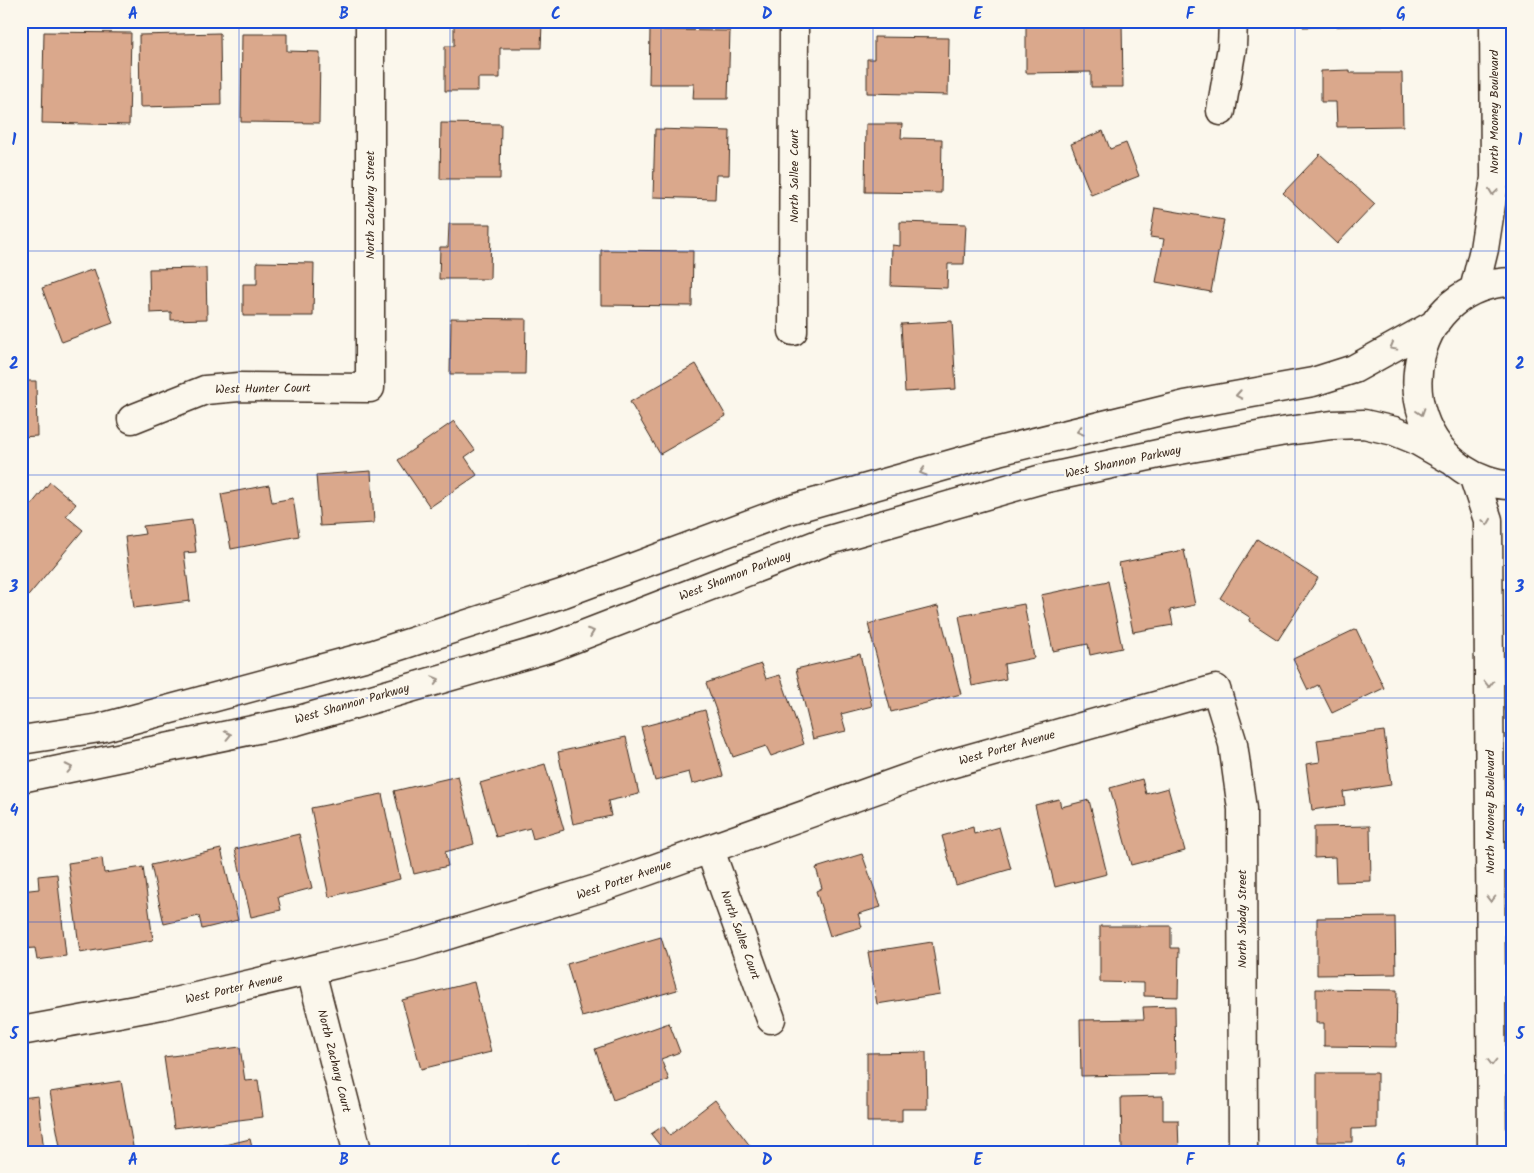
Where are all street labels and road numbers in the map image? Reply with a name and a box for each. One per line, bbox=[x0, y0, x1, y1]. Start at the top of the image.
street label: North Mooney Boulevard bbox=[1485, 49, 1504, 174]
street label: North Sallee Court bbox=[785, 129, 804, 223]
street label: North Zachary Street bbox=[361, 150, 380, 259]
street label: West Hunter Court bbox=[215, 379, 311, 399]
street label: West Shannon Parkway bbox=[1063, 440, 1183, 484]
street label: West Shannon Parkway bbox=[676, 546, 794, 606]
street label: West Shannon Parkway bbox=[293, 678, 412, 729]
street label: West Porter Avenue bbox=[957, 725, 1058, 771]
street label: North Mooney Boulevard bbox=[1481, 749, 1500, 874]
street label: West Porter Avenue bbox=[574, 855, 675, 905]
street label: North Shady Street bbox=[1233, 869, 1252, 968]
street label: North Sallee Court bbox=[715, 888, 765, 983]
street label: West Porter Avenue bbox=[183, 968, 285, 1009]
street label: North Zachary Court bbox=[312, 1008, 356, 1115]

